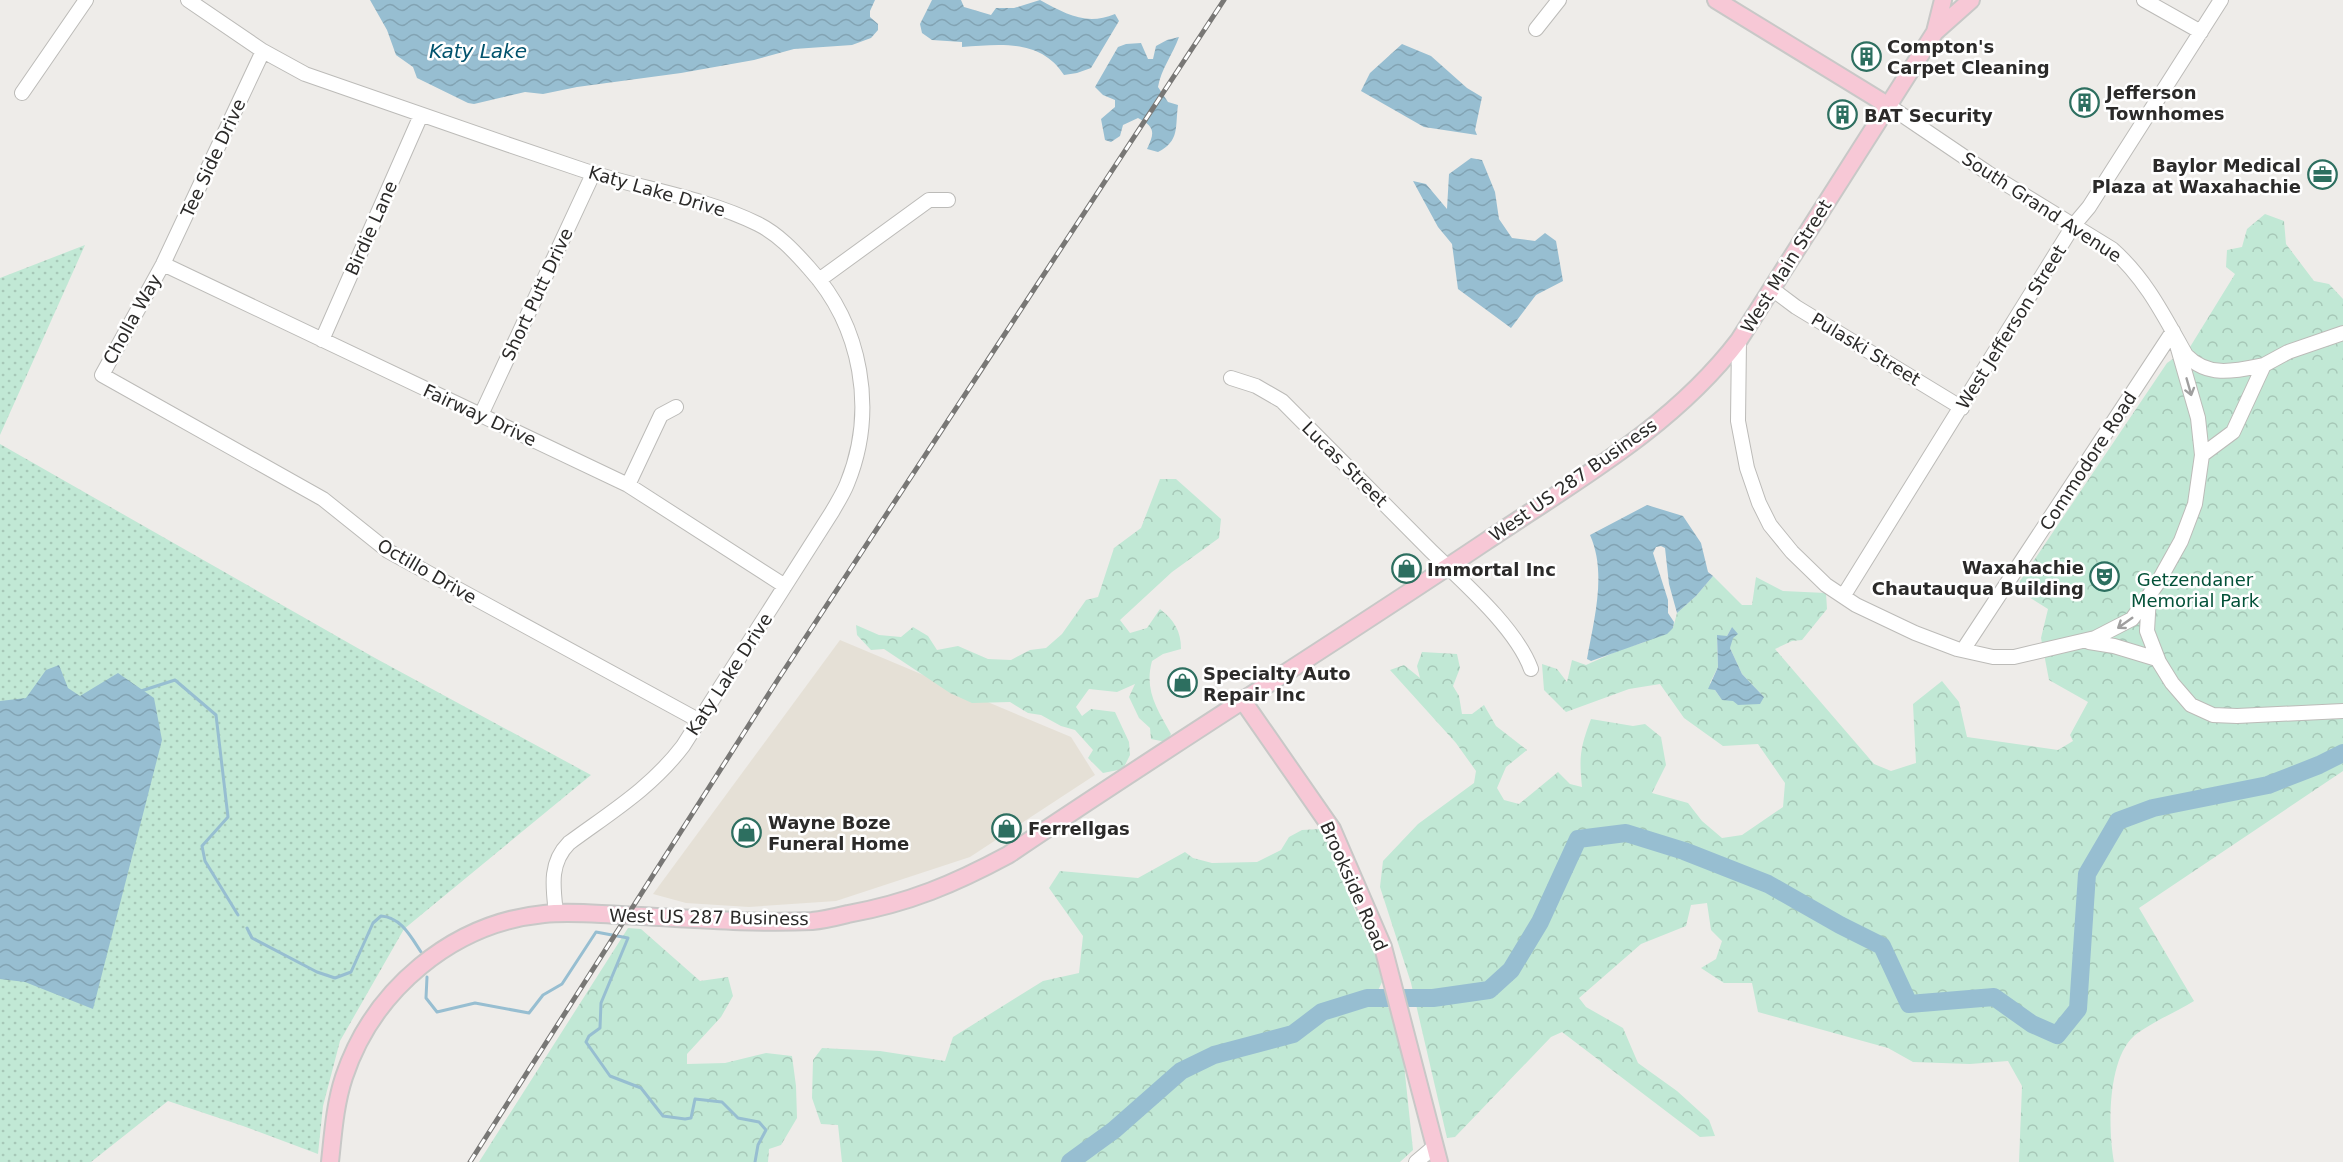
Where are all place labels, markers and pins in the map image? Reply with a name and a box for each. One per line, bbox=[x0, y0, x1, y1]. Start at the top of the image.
place label: Compton's Carpet Cleaning bbox=[1887, 36, 2050, 78]
building icon: Compton's Carpet Cleaning bbox=[1850, 40, 1882, 72]
place label: Jefferson Townhomes bbox=[2104, 82, 2225, 124]
building icon: Jefferson Townhomes bbox=[2069, 86, 2101, 118]
building icon: BAT Security bbox=[1827, 99, 1859, 131]
place label: BAT Security bbox=[1864, 105, 1993, 126]
place label: Baylor Medical Plaza at Waxahachie bbox=[2092, 155, 2301, 197]
office icon: Baylor Medical Plaza at Waxahachie bbox=[2306, 159, 2338, 191]
shop icon: Immortal Inc bbox=[1390, 553, 1422, 585]
place label: Waxahachie Chautauqua Building bbox=[1872, 557, 2084, 599]
place label: Immortal Inc bbox=[1427, 559, 1556, 580]
theatre icon: Waxahachie Chautauqua Building bbox=[2089, 561, 2121, 593]
place label: Specialty Auto Repair Inc bbox=[1203, 663, 1351, 705]
shop icon: Specialty Auto Repair Inc bbox=[1166, 667, 1198, 699]
place label: Wayne Boze Funeral Home bbox=[768, 812, 909, 854]
shop icon: Ferrellgas bbox=[991, 812, 1023, 844]
shop icon: Wayne Boze Funeral Home bbox=[731, 816, 763, 848]
place label: Ferrellgas bbox=[1028, 818, 1130, 839]

